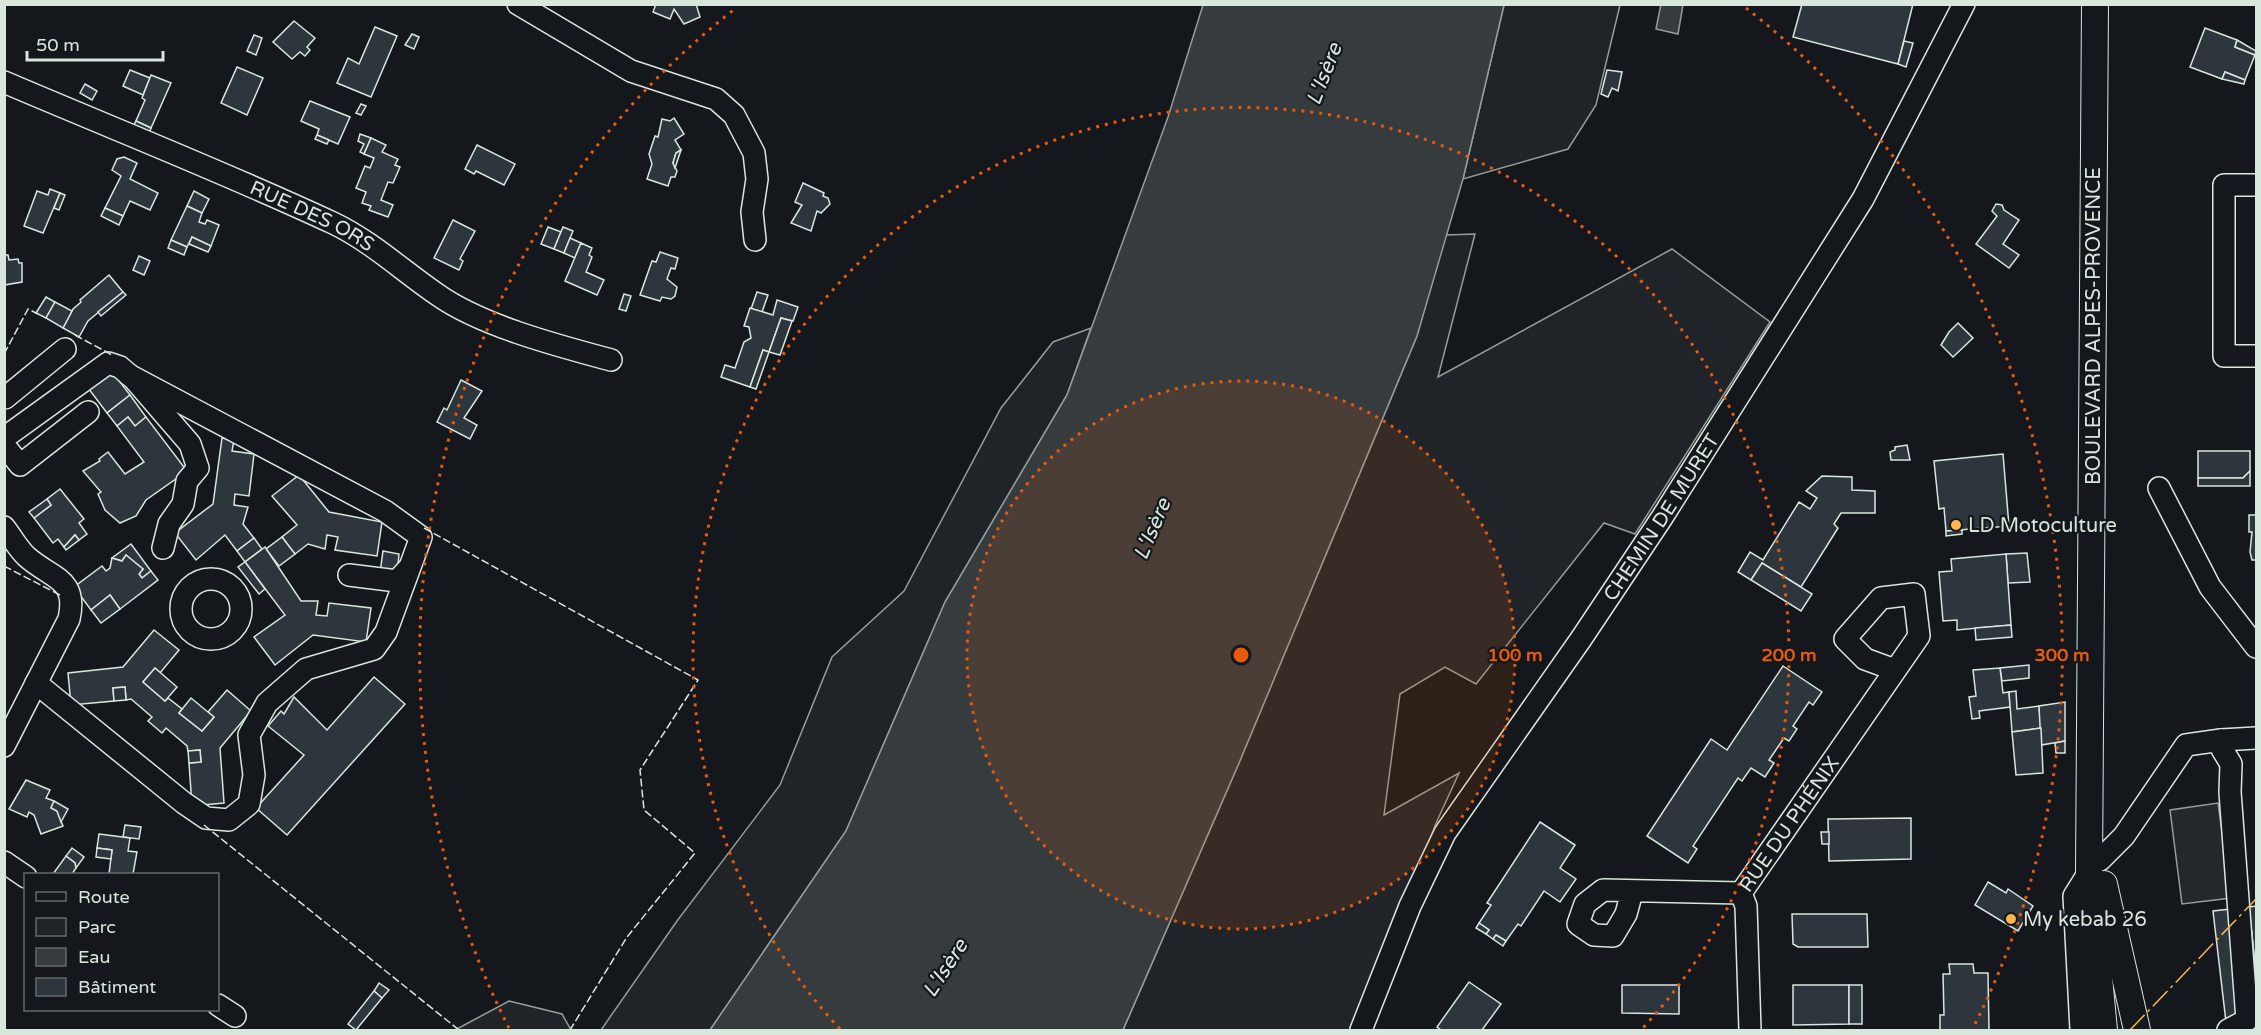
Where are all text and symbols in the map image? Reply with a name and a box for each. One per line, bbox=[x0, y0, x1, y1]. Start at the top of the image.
scale bar bbox=[27, 24, 164, 62]
text: 50 m bbox=[36, 34, 80, 56]
water label: L'Isère bbox=[1301, 39, 1348, 109]
street label: BOULEVARD ALPES-PROVENCE bbox=[2082, 167, 2106, 485]
street label: RUE DES ORS bbox=[246, 176, 378, 257]
street label: CHEMIN DE MURET bbox=[1599, 429, 1725, 606]
water label: L'Isère bbox=[1128, 494, 1177, 564]
place label: LD Motoculture bbox=[1968, 514, 2117, 538]
marker: LD Motoculture bbox=[1949, 518, 1963, 532]
text: 100 m bbox=[1487, 644, 1543, 666]
text: 200 m bbox=[1761, 644, 1817, 666]
text: 300 m bbox=[2034, 644, 2090, 666]
centre of rings bbox=[1231, 645, 1251, 665]
street label: RUE DU PHÉNIX bbox=[1734, 752, 1845, 897]
legend bbox=[24, 873, 219, 1011]
text: Route bbox=[78, 886, 130, 908]
place label: My kebab 26 bbox=[2023, 908, 2147, 932]
marker: My kebab 26 bbox=[2004, 912, 2018, 926]
text: Parc bbox=[78, 916, 116, 938]
water label: L'Isère bbox=[917, 934, 974, 1002]
text: Eau bbox=[78, 946, 110, 968]
text: Bâtiment bbox=[78, 976, 156, 998]

